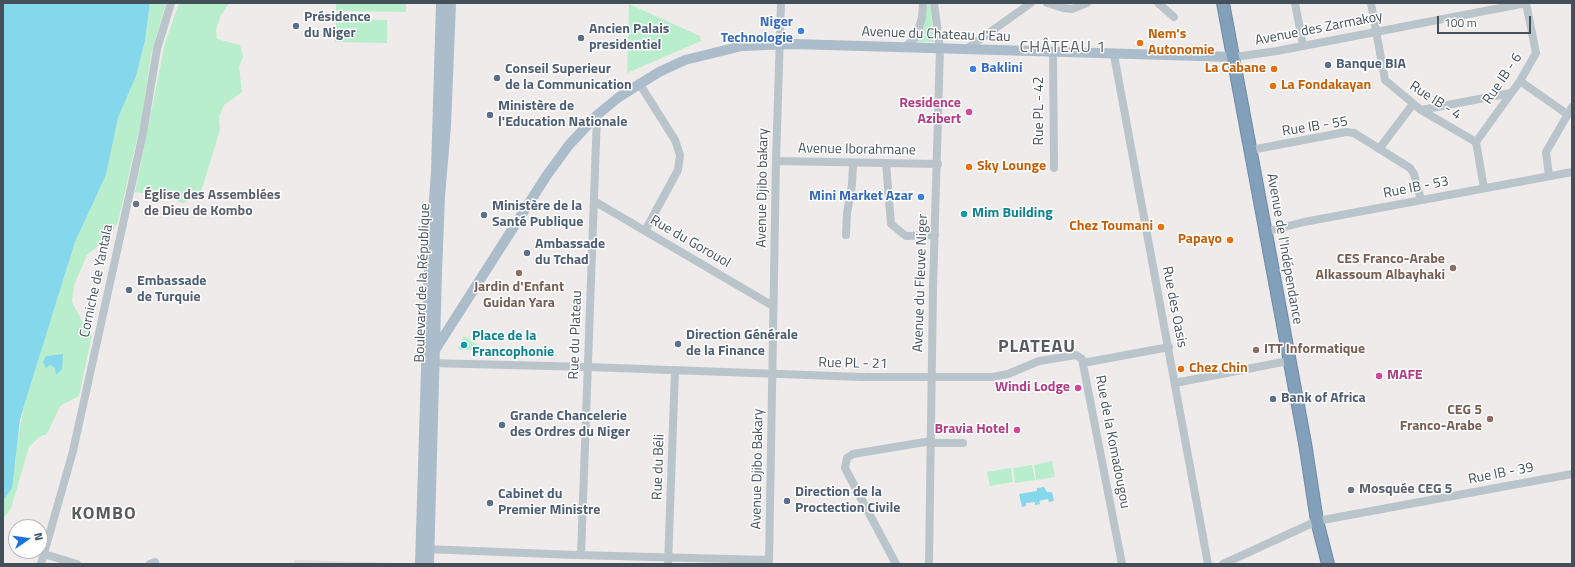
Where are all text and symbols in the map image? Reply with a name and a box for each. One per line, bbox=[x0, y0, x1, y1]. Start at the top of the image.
street label: Avenue des Zarmakoy bbox=[1254, 8, 1384, 50]
scale bar bbox=[1439, 8, 1533, 34]
place label: Présidence du Niger bbox=[304, 10, 371, 42]
text: 100 m bbox=[1444, 13, 1477, 32]
place label: Niger Technologie bbox=[721, 15, 793, 48]
marker: Présidence du Niger bbox=[291, 21, 301, 31]
place label: Ancien Palais presidentiel bbox=[589, 22, 669, 54]
street label: Avenue du Chateau d'Eau bbox=[861, 24, 1011, 46]
marker: Niger Technologie bbox=[796, 26, 806, 36]
place label: Nem's Autonomie bbox=[1148, 27, 1214, 60]
marker: Ancien Palais presidentiel bbox=[576, 33, 586, 43]
district label: CHÂTEAU 1 bbox=[1020, 38, 1106, 58]
marker: Nem's Autonomie bbox=[1135, 38, 1145, 48]
street label: Rue IB - 6 bbox=[1480, 50, 1526, 108]
place label: Banque BIA bbox=[1336, 57, 1406, 73]
marker: Banque BIA bbox=[1323, 60, 1333, 70]
place label: Baklini bbox=[981, 61, 1023, 77]
place label: La Cabane bbox=[1205, 61, 1266, 77]
place label: Conseil Superieur de la Communication bbox=[505, 62, 632, 94]
marker: Baklini bbox=[968, 64, 978, 74]
marker: La Cabane bbox=[1269, 64, 1279, 74]
marker: Conseil Superieur de la Communication bbox=[492, 73, 502, 83]
street label: Rue PL - 42 bbox=[1032, 76, 1048, 146]
place label: La Fondakayan bbox=[1281, 78, 1371, 94]
street label: Rue IB - 4 bbox=[1406, 78, 1464, 124]
marker: La Fondakayan bbox=[1268, 81, 1278, 91]
place label: Residence Azibert bbox=[899, 96, 961, 128]
place label: Ministère de l'Education Nationale bbox=[498, 99, 627, 132]
marker: Residence Azibert bbox=[964, 107, 974, 117]
marker: Ministère de l'Education Nationale bbox=[485, 110, 495, 120]
street label: Rue IB - 55 bbox=[1281, 114, 1349, 140]
street label: Avenue Djibo bakary bbox=[754, 128, 772, 248]
street label: Avenue Iborahmane bbox=[798, 141, 916, 159]
place label: Sky Lounge bbox=[977, 159, 1046, 175]
marker: Sky Lounge bbox=[964, 162, 974, 172]
street label: Avenue de l'Indépendance bbox=[1262, 172, 1306, 326]
street label: Rue IB - 53 bbox=[1382, 173, 1450, 203]
place label: Église des Assemblées de Dieu de Kombo bbox=[144, 188, 281, 220]
place label: Mini Market Azar bbox=[809, 189, 913, 205]
marker: Mini Market Azar bbox=[916, 192, 926, 202]
marker: Église des Assemblées de Dieu de Kombo bbox=[131, 199, 141, 209]
place label: Ministère de la Santé Publique bbox=[492, 199, 583, 232]
street label: Boulevard de la République bbox=[412, 203, 434, 363]
place label: Mim Building bbox=[972, 206, 1053, 222]
marker: Mim Building bbox=[959, 209, 969, 219]
marker: Ministère de la Santé Publique bbox=[479, 210, 489, 220]
street label: Rue du Gorouol bbox=[647, 212, 733, 272]
street label: Avenue du Fleuve Niger bbox=[910, 214, 932, 352]
place label: Chez Toumani bbox=[1069, 219, 1153, 235]
marker: Chez Toumani bbox=[1156, 222, 1166, 232]
street label: Corniche de Yantala bbox=[77, 223, 117, 339]
place label: Papayo bbox=[1178, 232, 1222, 248]
marker: Papayo bbox=[1225, 235, 1235, 245]
place label: Ambassade du Tchad bbox=[535, 237, 605, 270]
marker: Ambassade du Tchad bbox=[522, 248, 532, 258]
place label: CES Franco-Arabe Alkassoum Albayhaki bbox=[1316, 252, 1445, 284]
marker: CES Franco-Arabe Alkassoum Albayhaki bbox=[1448, 263, 1458, 273]
street label: Rue des Oasis bbox=[1158, 265, 1190, 349]
marker: Jardin d'Enfant Guidan Yara bbox=[514, 268, 524, 278]
place label: Embassade de Turquie bbox=[137, 274, 206, 306]
place label: Jardin d'Enfant Guidan Yara bbox=[474, 280, 564, 312]
marker: Embassade de Turquie bbox=[124, 285, 134, 295]
street label: Rue du Plateau bbox=[566, 290, 586, 380]
place label: Direction Générale de la Finance bbox=[686, 328, 798, 360]
place label: Place de la Francophonie bbox=[472, 329, 554, 362]
district label: PLATEAU bbox=[998, 337, 1076, 359]
marker: Direction Générale de la Finance bbox=[673, 339, 683, 349]
marker: Place de la Francophonie bbox=[459, 340, 469, 350]
place label: ITT Informatique bbox=[1264, 342, 1365, 358]
marker: ITT Informatique bbox=[1251, 345, 1261, 355]
street label: Rue PL - 21 bbox=[818, 355, 888, 373]
place label: Chez Chin bbox=[1189, 361, 1248, 377]
marker: Chez Chin bbox=[1176, 364, 1186, 374]
place label: MAFE bbox=[1387, 368, 1423, 384]
marker: MAFE bbox=[1374, 371, 1384, 381]
street label: Rue de la Komadougou bbox=[1091, 374, 1133, 510]
place label: Windi Lodge bbox=[995, 380, 1070, 396]
marker: Windi Lodge bbox=[1073, 383, 1083, 393]
place label: Bank of Africa bbox=[1281, 391, 1366, 407]
marker: Bank of Africa bbox=[1268, 394, 1278, 404]
place label: CEG 5 Franco-Arabe bbox=[1400, 403, 1482, 436]
street label: Avenue Djibo Bakary bbox=[749, 408, 767, 530]
place label: Grande Chancelerie des Ordres du Niger bbox=[510, 409, 630, 442]
marker: CEG 5 Franco-Arabe bbox=[1485, 414, 1495, 424]
marker: Grande Chancelerie des Ordres du Niger bbox=[497, 420, 507, 430]
place label: Bravia Hotel bbox=[935, 422, 1009, 438]
marker: Bravia Hotel bbox=[1012, 425, 1022, 435]
street label: Rue du Béli bbox=[649, 434, 669, 500]
street label: Rue IB - 39 bbox=[1467, 459, 1535, 489]
place label: Mosquée CEG 5 bbox=[1359, 482, 1452, 498]
place label: Direction de la Proctection Civile bbox=[795, 485, 900, 518]
marker: Mosquée CEG 5 bbox=[1346, 485, 1356, 495]
place label: Cabinet du Premier Ministre bbox=[498, 487, 600, 520]
marker: Direction de la Proctection Civile bbox=[782, 496, 792, 506]
marker: Cabinet du Premier Ministre bbox=[485, 498, 495, 508]
district label: KOMBO bbox=[71, 504, 137, 526]
north arrow bbox=[8, 519, 48, 559]
text: N bbox=[30, 531, 47, 542]

